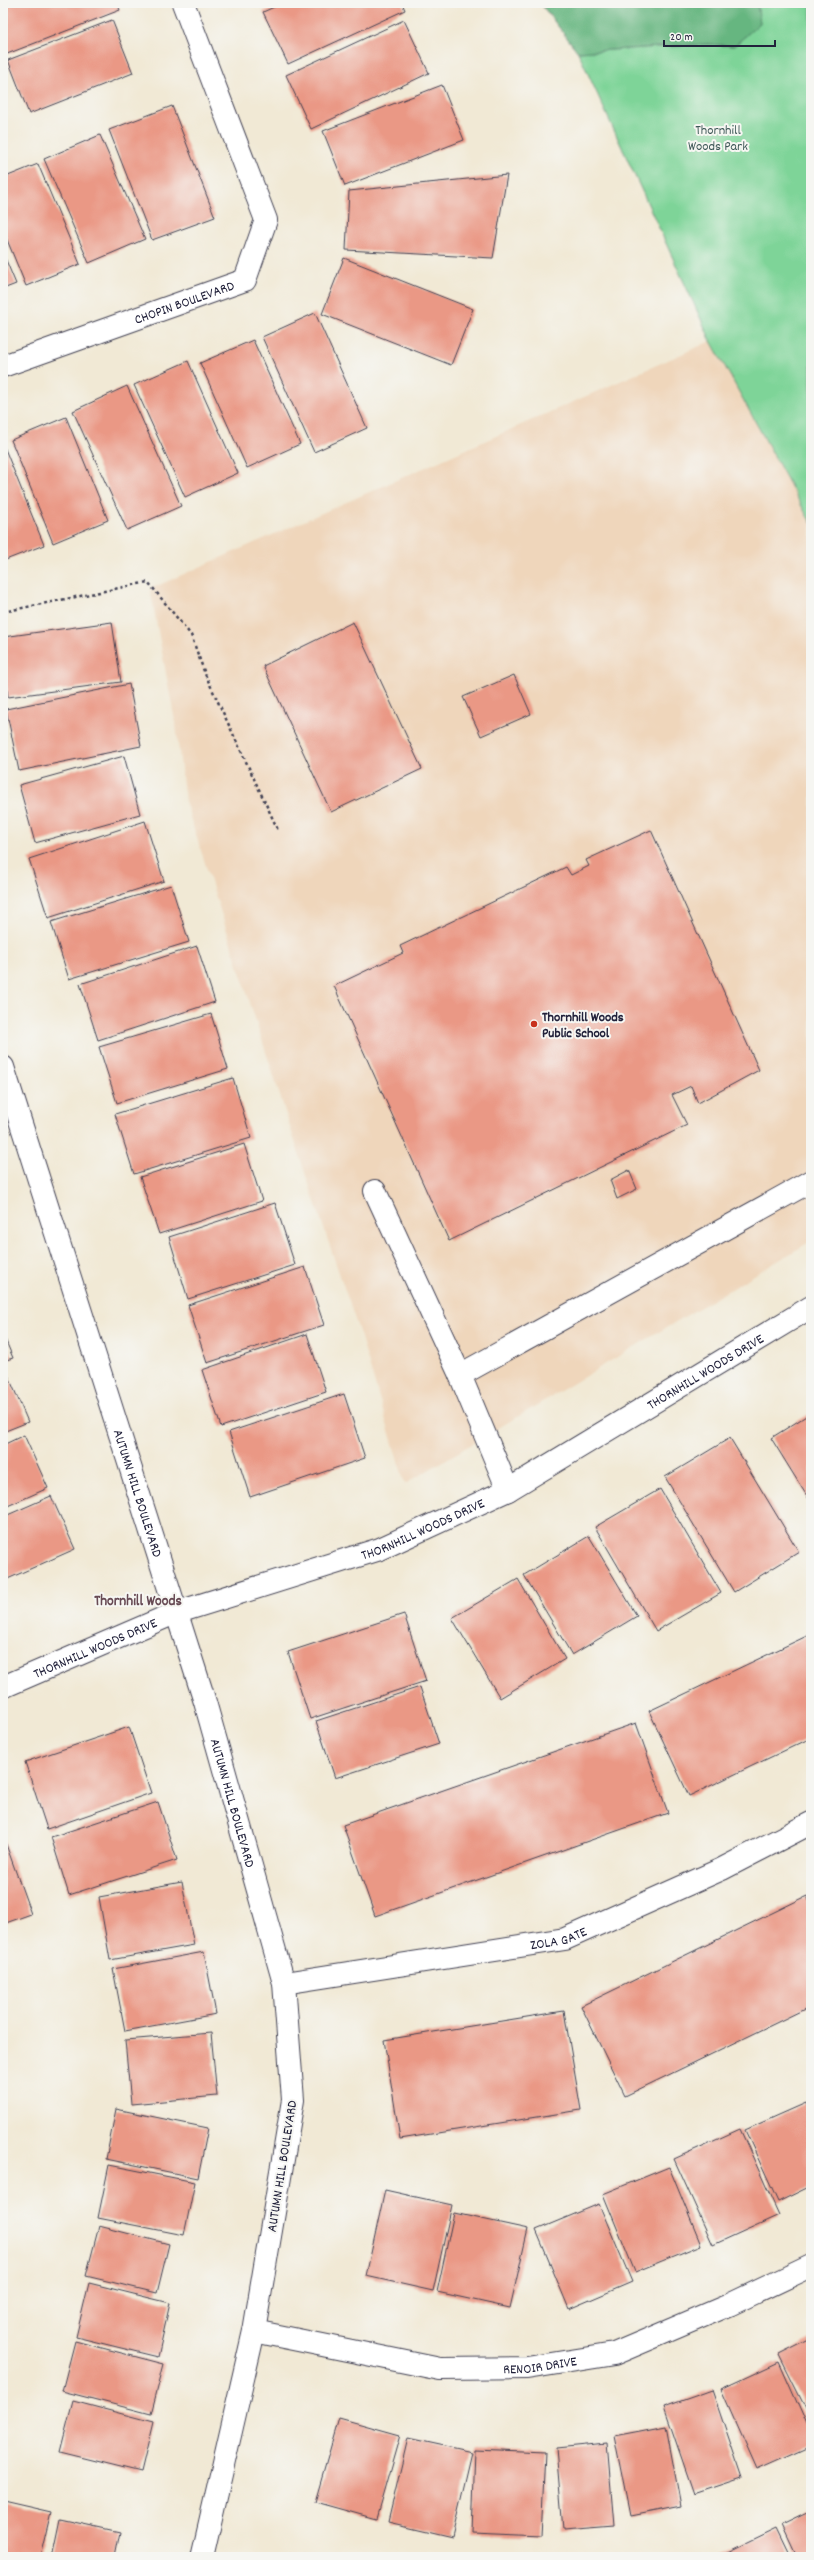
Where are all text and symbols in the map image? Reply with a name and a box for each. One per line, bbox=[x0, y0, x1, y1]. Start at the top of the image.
scale bar bbox=[664, 22, 775, 48]
text: 20 m bbox=[670, 29, 693, 46]
park label: Thornhill Woods Park bbox=[688, 121, 748, 157]
street label: CHOPIN BOULEVARD bbox=[132, 277, 237, 331]
place label: Thornhill Woods Public School bbox=[542, 1008, 624, 1044]
marker: Thornhill Woods Public School bbox=[529, 1019, 539, 1029]
street label: THORNHILL WOODS DRIVE bbox=[644, 1329, 769, 1416]
street label: AUTUMN HILL BOULEVARD bbox=[107, 1427, 166, 1560]
street label: THORNHILL WOODS DRIVE bbox=[359, 1494, 489, 1566]
district label: Thornhill Woods bbox=[94, 1591, 182, 1613]
street label: THORNHILL WOODS DRIVE bbox=[31, 1614, 161, 1685]
street label: AUTUMN HILL BOULEVARD bbox=[204, 1736, 259, 1870]
street label: ZOLA GATE bbox=[529, 1922, 591, 1956]
street label: AUTUMN HILL BOULEVARD bbox=[263, 2099, 303, 2234]
street label: RENOIR DRIVE bbox=[503, 2352, 579, 2380]

